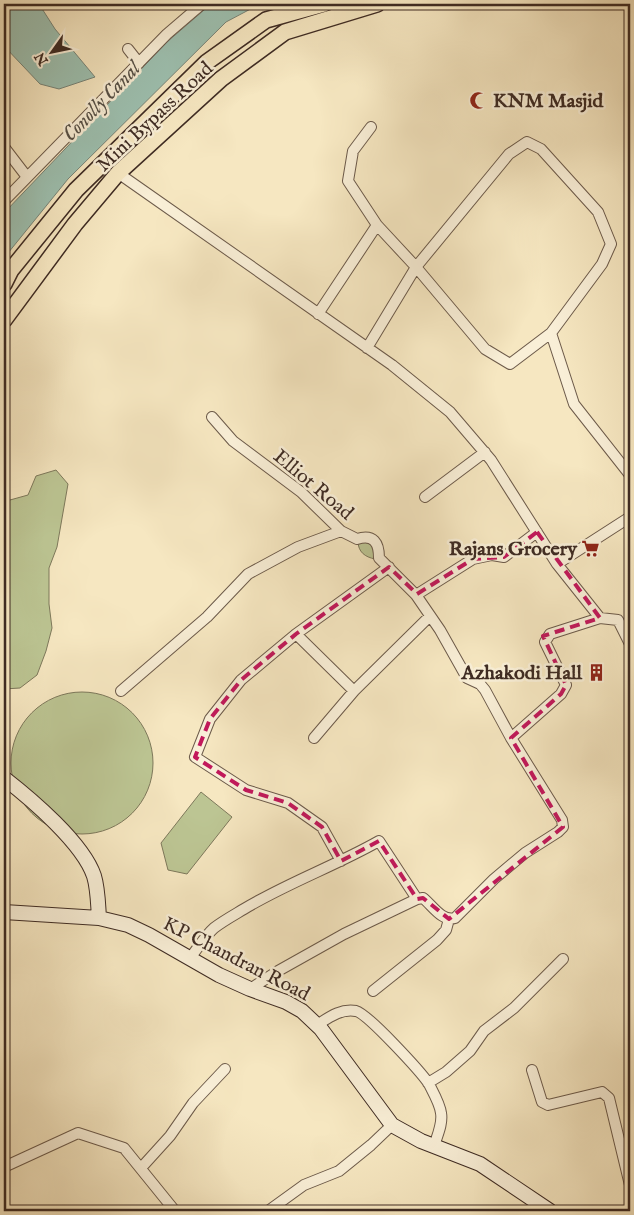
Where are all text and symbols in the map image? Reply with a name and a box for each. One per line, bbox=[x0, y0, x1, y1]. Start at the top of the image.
north arrow bbox=[28, 28, 78, 78]
text: N bbox=[31, 49, 53, 69]
water label: Conolly Canal bbox=[57, 55, 148, 148]
street label: Mini Bypass Road bbox=[91, 56, 219, 178]
place label: KNM Masjid bbox=[493, 89, 604, 114]
mosque icon: KNM Masjid bbox=[469, 90, 489, 110]
street label: Elliot Road bbox=[268, 444, 359, 526]
place label: Rajans Grocery bbox=[449, 537, 578, 562]
supermarket icon: Rajans Grocery bbox=[581, 538, 601, 558]
place label: Azhakodi Hall bbox=[460, 661, 583, 686]
building icon: Azhakodi Hall bbox=[586, 662, 606, 682]
street label: KP Chandran Road bbox=[159, 912, 314, 1007]

